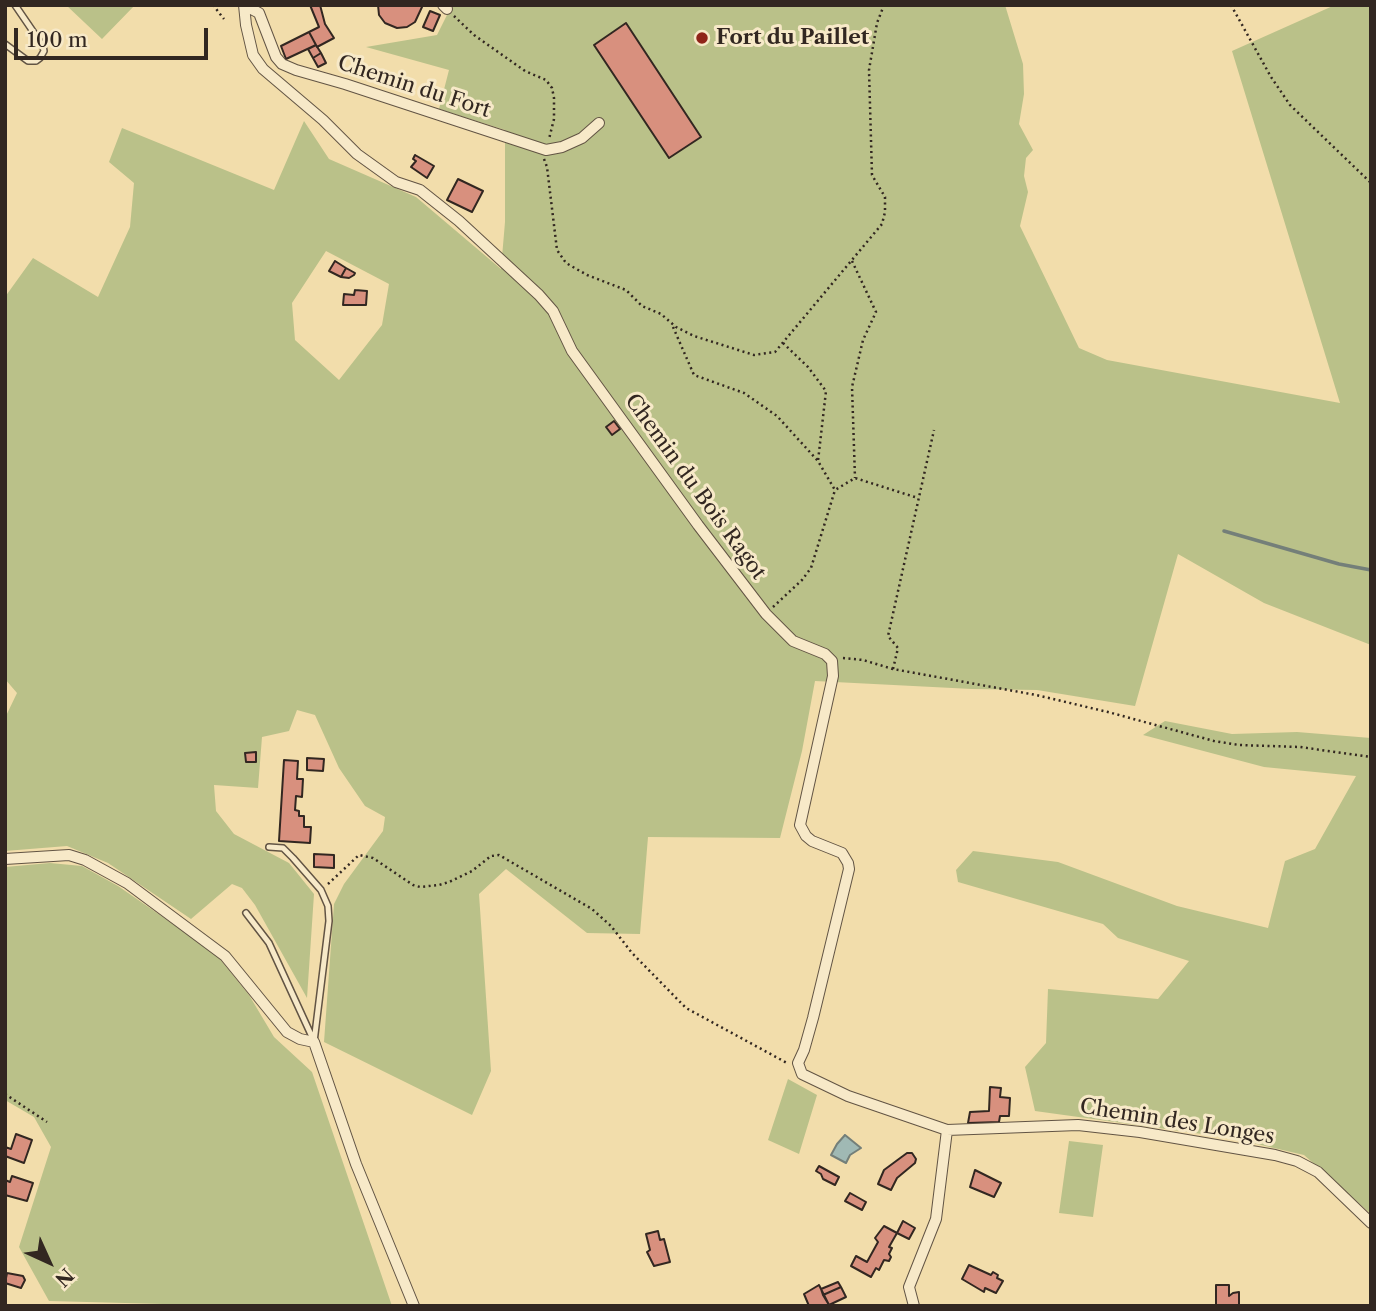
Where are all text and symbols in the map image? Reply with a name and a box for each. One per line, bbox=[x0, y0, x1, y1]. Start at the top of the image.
scale bar bbox=[18, 14, 212, 58]
place label: Fort du Paillet bbox=[716, 25, 869, 51]
text: 100 m bbox=[27, 27, 88, 52]
marker: Fort du Paillet bbox=[694, 30, 710, 46]
street label: Chemin du Fort bbox=[334, 50, 494, 124]
street label: Chemin du Bois Ragot bbox=[619, 389, 771, 585]
street label: Chemin des Longes bbox=[1078, 1094, 1276, 1150]
north arrow bbox=[14, 1227, 84, 1297]
text: N bbox=[50, 1263, 78, 1291]

